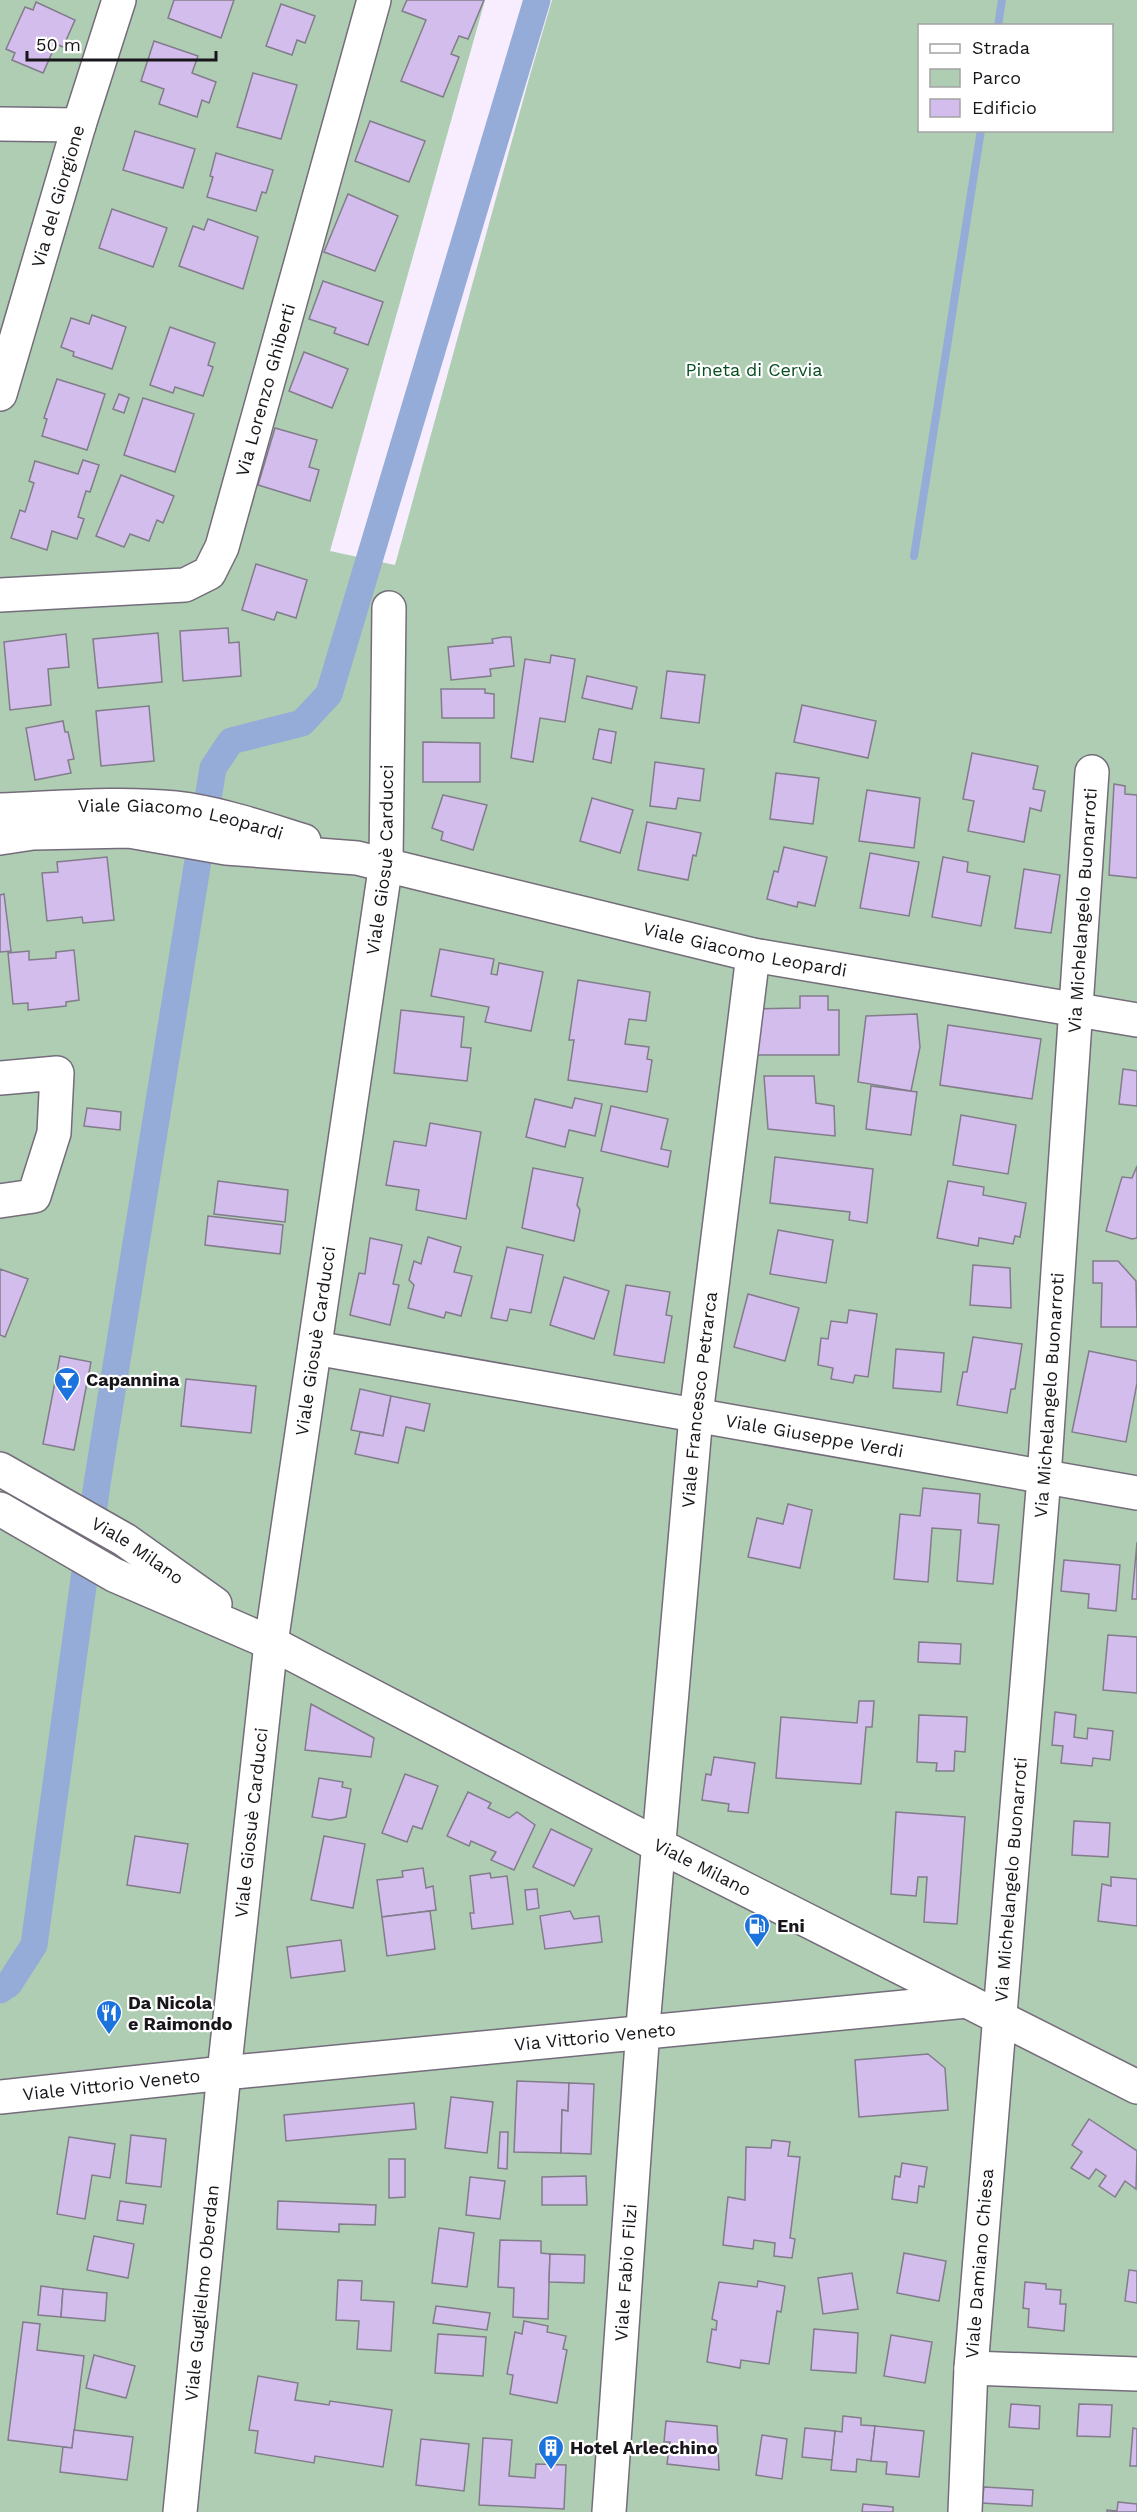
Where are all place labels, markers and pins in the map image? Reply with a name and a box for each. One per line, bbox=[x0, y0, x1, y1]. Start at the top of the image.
bar icon: Capannina bbox=[52, 1365, 82, 1403]
place label: Capannina bbox=[86, 1369, 180, 1390]
fuel station icon: Eni bbox=[742, 1911, 772, 1949]
place label: Eni bbox=[777, 1915, 805, 1936]
place label: Da Nicola e Raimondo bbox=[128, 1992, 233, 2034]
restaurant icon: Da Nicola e Raimondo bbox=[94, 1998, 124, 2036]
building icon: Hotel Arlecchino bbox=[536, 2433, 566, 2471]
place label: Hotel Arlecchino bbox=[570, 2437, 718, 2458]

